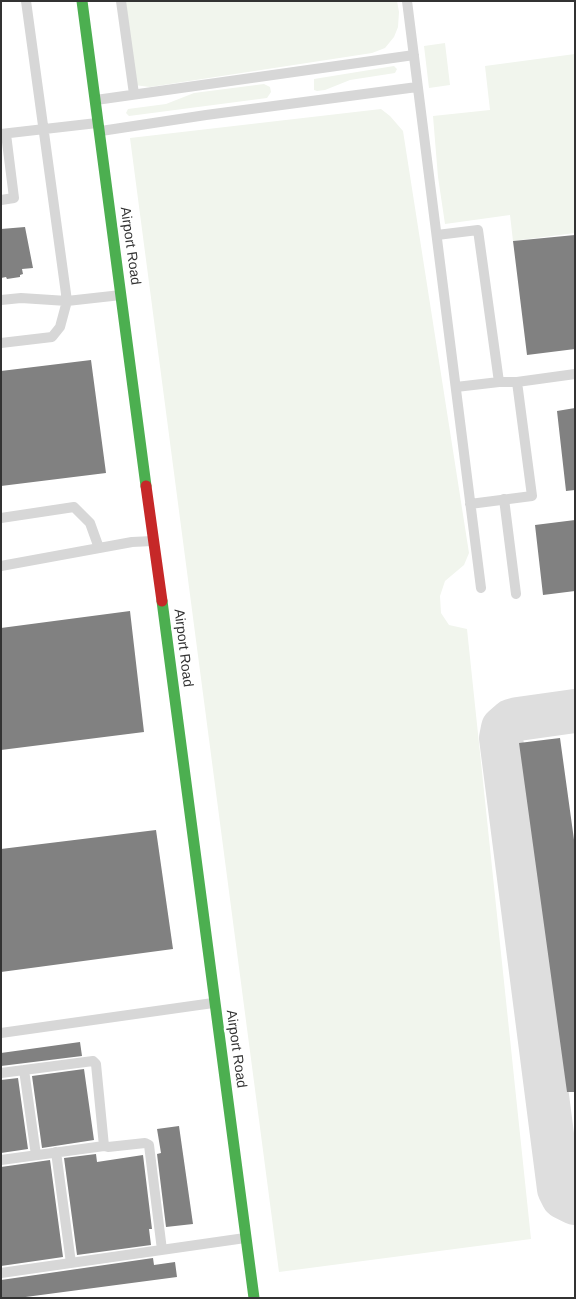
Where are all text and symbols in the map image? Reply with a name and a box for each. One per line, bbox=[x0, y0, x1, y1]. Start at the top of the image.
street label: Airport Road bbox=[116, 206, 144, 286]
street label: Airport Road bbox=[170, 608, 196, 688]
street label: Airport Road bbox=[222, 1009, 250, 1089]

